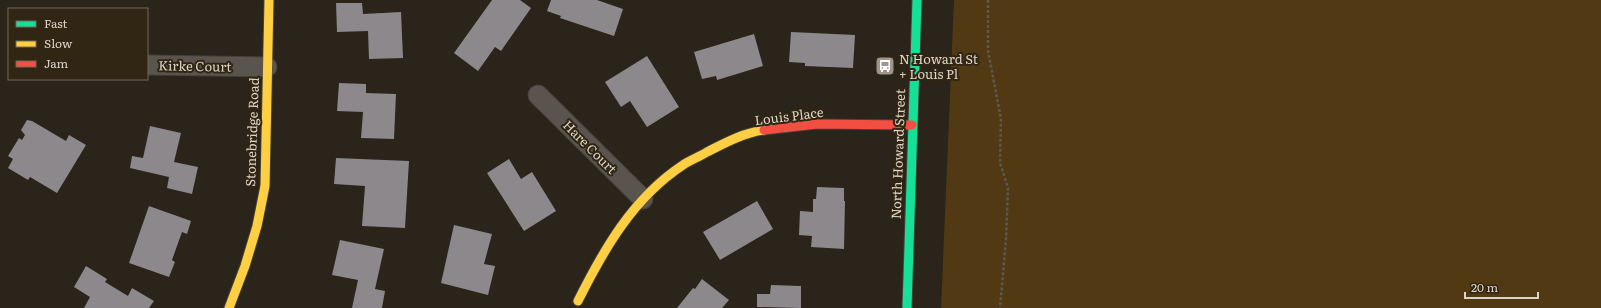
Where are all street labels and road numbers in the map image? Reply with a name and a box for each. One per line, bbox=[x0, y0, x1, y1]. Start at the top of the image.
street label: Kirke Court bbox=[158, 55, 233, 76]
street label: Stonebridge Road bbox=[240, 77, 263, 187]
street label: North Howard Street bbox=[886, 88, 909, 219]
street label: Louis Place bbox=[753, 102, 825, 129]
street label: Hare Court bbox=[559, 115, 622, 178]

